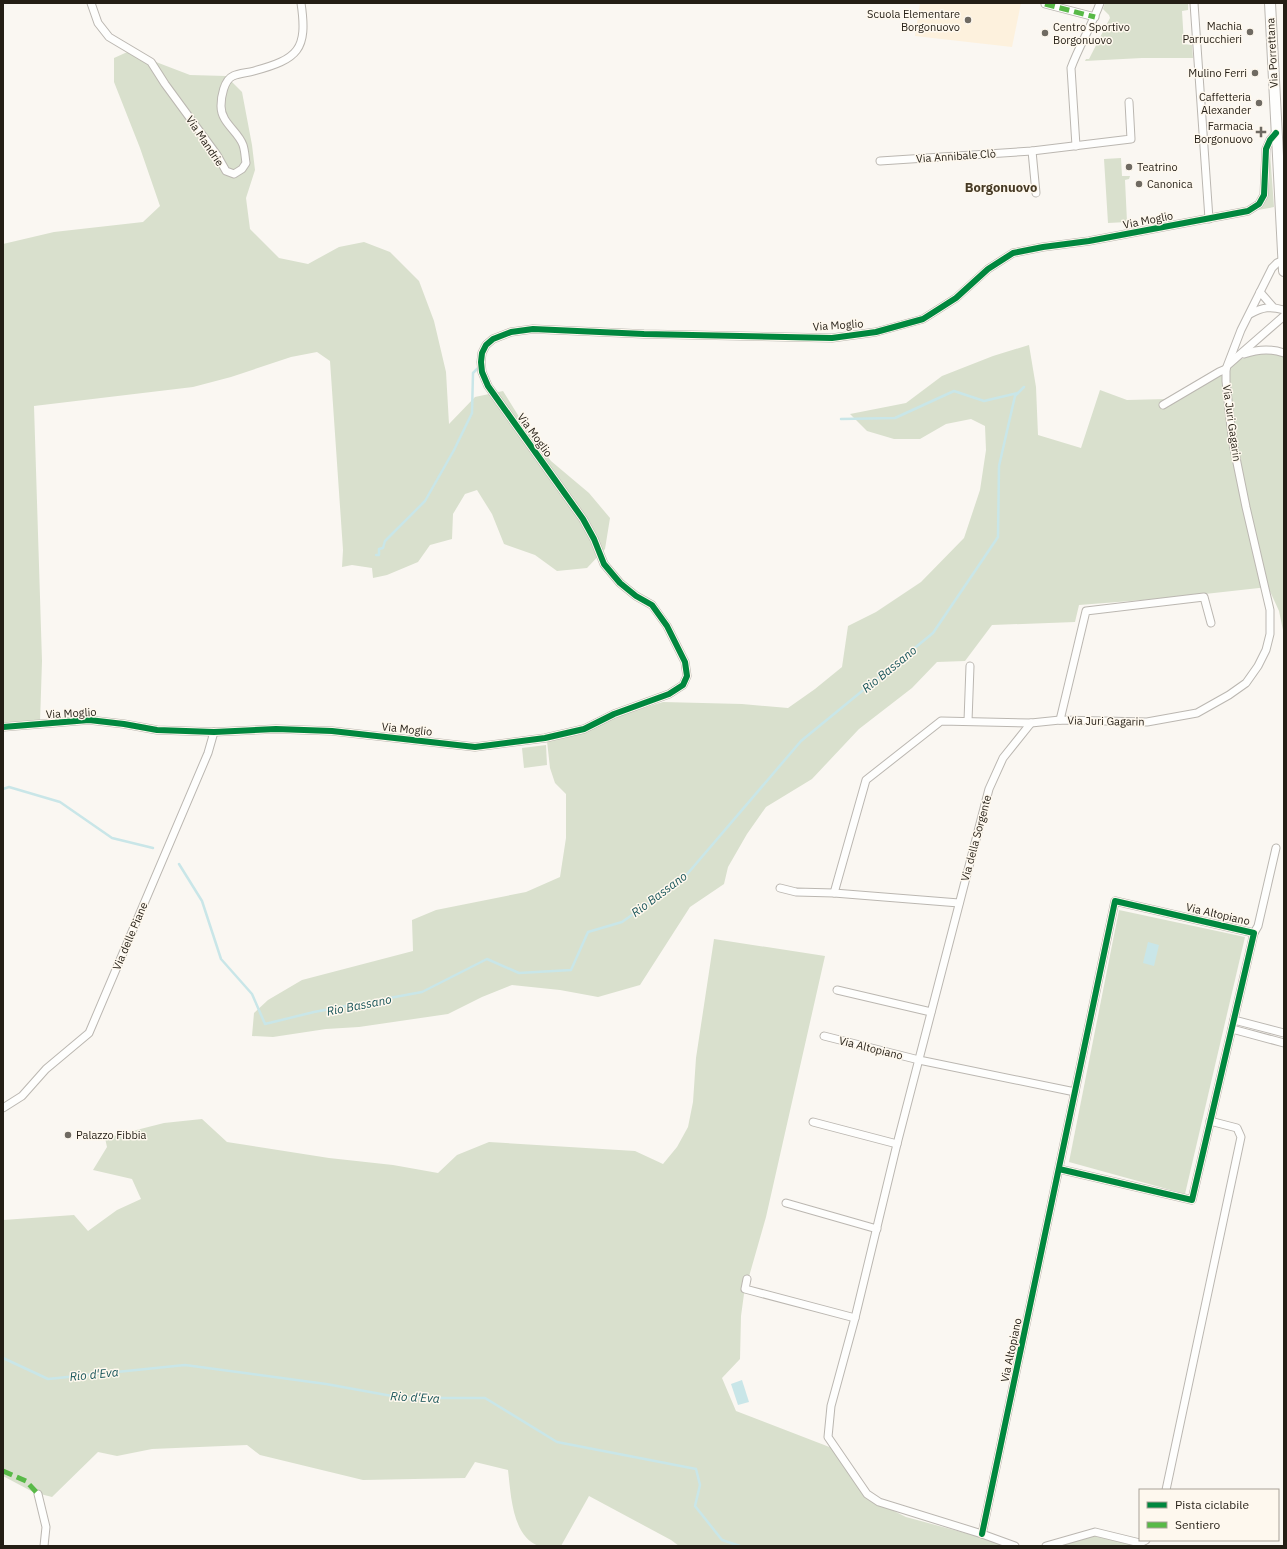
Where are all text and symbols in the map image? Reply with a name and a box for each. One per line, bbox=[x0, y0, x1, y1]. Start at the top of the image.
place label: Scuola Elementare Borgonuovo bbox=[867, 7, 960, 34]
marker: Scuola Elementare Borgonuovo bbox=[963, 15, 973, 25]
street label: Via Porrettana bbox=[1263, 17, 1281, 88]
place label: Machia Parrucchieri bbox=[1182, 19, 1242, 46]
place label: Centro Sportivo Borgonuovo bbox=[1053, 20, 1130, 47]
marker: Machia Parrucchieri bbox=[1245, 27, 1255, 37]
marker: Centro Sportivo Borgonuovo bbox=[1040, 28, 1050, 38]
place label: Mulino Ferri bbox=[1188, 66, 1247, 80]
marker: Mulino Ferri bbox=[1250, 68, 1260, 78]
place label: Caffetteria Alexander bbox=[1199, 90, 1251, 117]
marker: Caffetteria Alexander bbox=[1254, 98, 1264, 108]
street label: Via Mandrie bbox=[183, 113, 227, 169]
place label: Farmacia Borgonuovo bbox=[1194, 119, 1253, 146]
marker: Farmacia Borgonuovo bbox=[1256, 127, 1266, 137]
street label: Via Annibale Clò bbox=[916, 146, 996, 166]
place label: Teatrino bbox=[1137, 160, 1178, 174]
marker: Teatrino bbox=[1124, 162, 1134, 172]
place label: Canonica bbox=[1147, 177, 1193, 191]
district label: Borgonuovo bbox=[965, 179, 1037, 196]
marker: Canonica bbox=[1134, 179, 1144, 189]
street label: Via Moglio bbox=[1122, 208, 1174, 232]
street label: Via Moglio bbox=[812, 316, 864, 334]
street label: Via Juri Gagarin bbox=[1220, 384, 1244, 462]
street label: Via Moglio bbox=[514, 410, 556, 460]
water label: Rio Bassano bbox=[859, 642, 920, 696]
street label: Via Moglio bbox=[45, 705, 97, 721]
street label: Via Juri Gagarin bbox=[1067, 713, 1145, 729]
street label: Via Moglio bbox=[381, 719, 433, 739]
street label: Via della Sorgente bbox=[958, 793, 994, 883]
water label: Rio Bassano bbox=[628, 868, 690, 920]
street label: Via delle Piane bbox=[109, 900, 151, 972]
street label: Via Altopiano bbox=[1185, 900, 1251, 928]
water label: Rio Bassano bbox=[325, 991, 393, 1019]
street label: Via Altopiano bbox=[838, 1033, 904, 1063]
place label: Palazzo Fibbia bbox=[76, 1128, 147, 1142]
marker: Palazzo Fibbia bbox=[63, 1130, 73, 1140]
street label: Via Altopiano bbox=[997, 1317, 1025, 1383]
water label: Rio d'Eva bbox=[69, 1364, 119, 1384]
water label: Rio d'Eva bbox=[390, 1388, 440, 1406]
legend bbox=[1139, 1489, 1279, 1541]
text: Pista ciclabile bbox=[1175, 1497, 1249, 1512]
text: Sentiero bbox=[1175, 1517, 1221, 1532]

